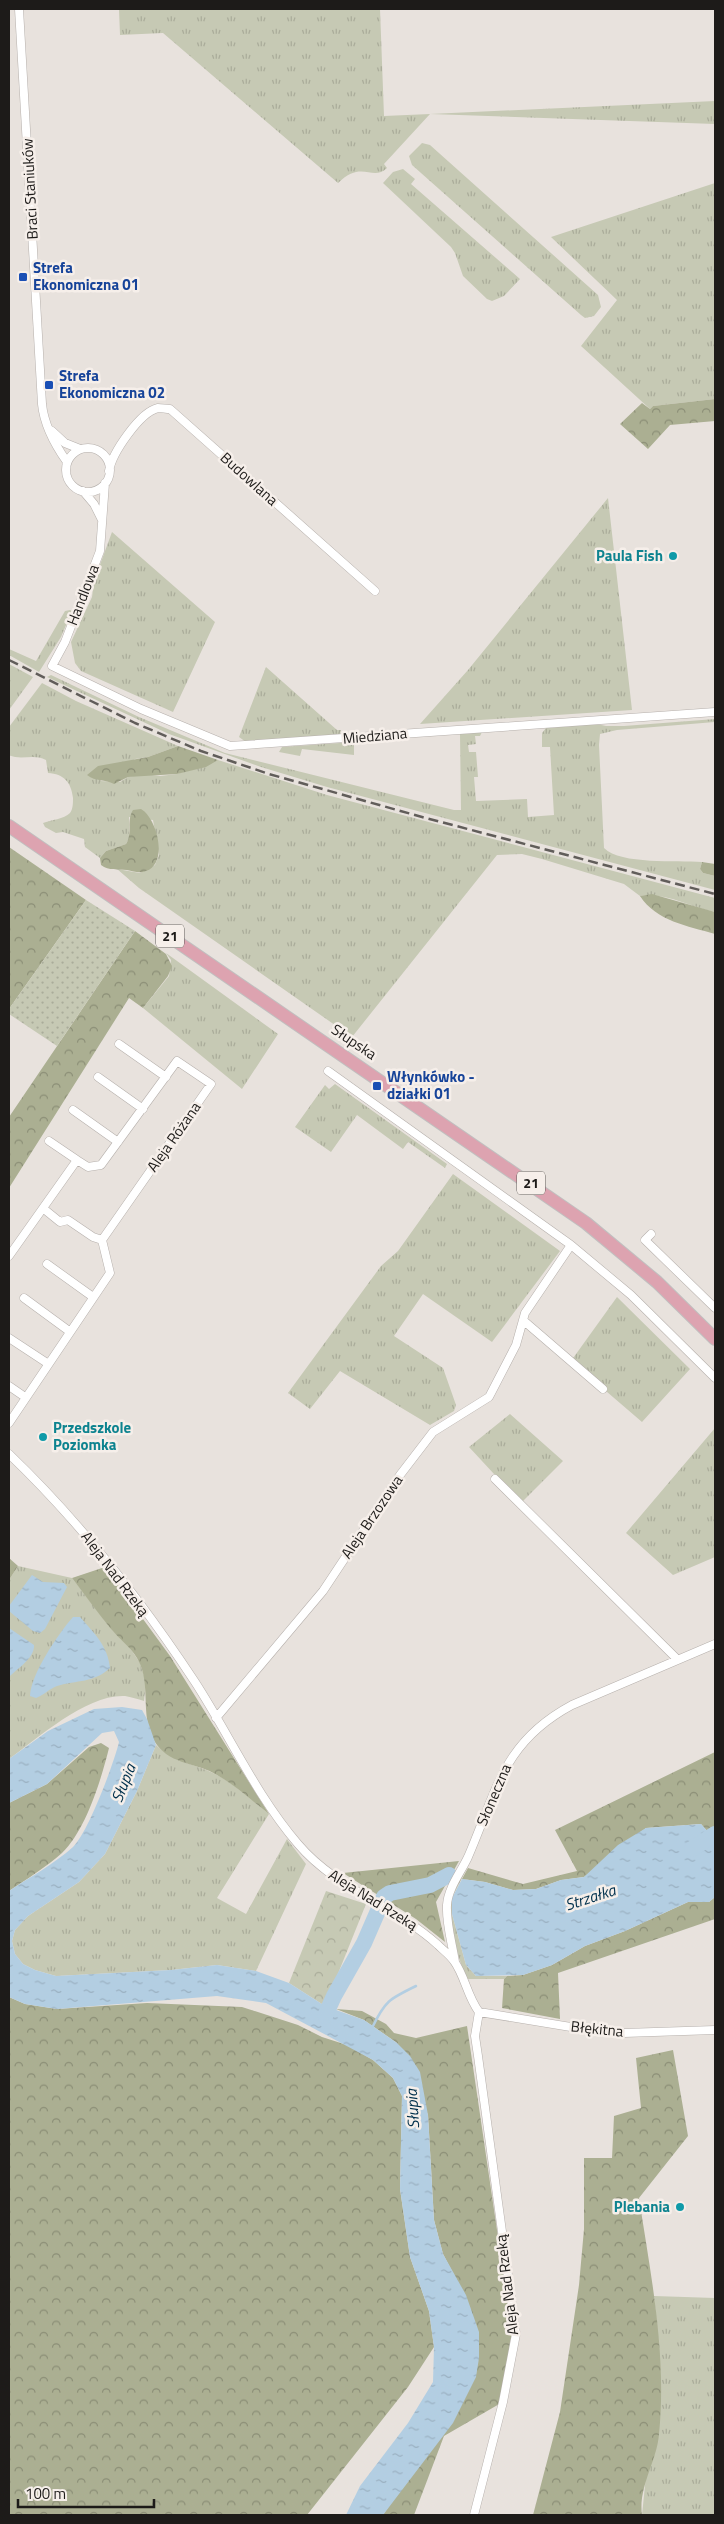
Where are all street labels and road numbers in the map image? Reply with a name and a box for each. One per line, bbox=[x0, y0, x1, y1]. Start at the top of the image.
street label: Braci Staniuków bbox=[15, 138, 44, 240]
street label: Budowlana bbox=[215, 446, 284, 511]
street label: Handlowa bbox=[60, 560, 105, 629]
street label: Miedziana bbox=[342, 721, 409, 750]
road number: 21 bbox=[156, 924, 184, 948]
street label: Słupska bbox=[327, 1018, 382, 1065]
street label: Aleja Różana bbox=[141, 1097, 207, 1176]
road number: 21 bbox=[517, 1172, 545, 1194]
street label: Aleja Brzozowa bbox=[335, 1470, 408, 1563]
street label: Aleja Nad Rzeką bbox=[76, 1526, 155, 1621]
street label: Słoneczna bbox=[470, 1760, 517, 1829]
street label: Aleja Nad Rzeką bbox=[324, 1863, 423, 1936]
street label: Błękitna bbox=[570, 2014, 625, 2043]
street label: Aleja Nad Rzeką bbox=[489, 2233, 524, 2337]

